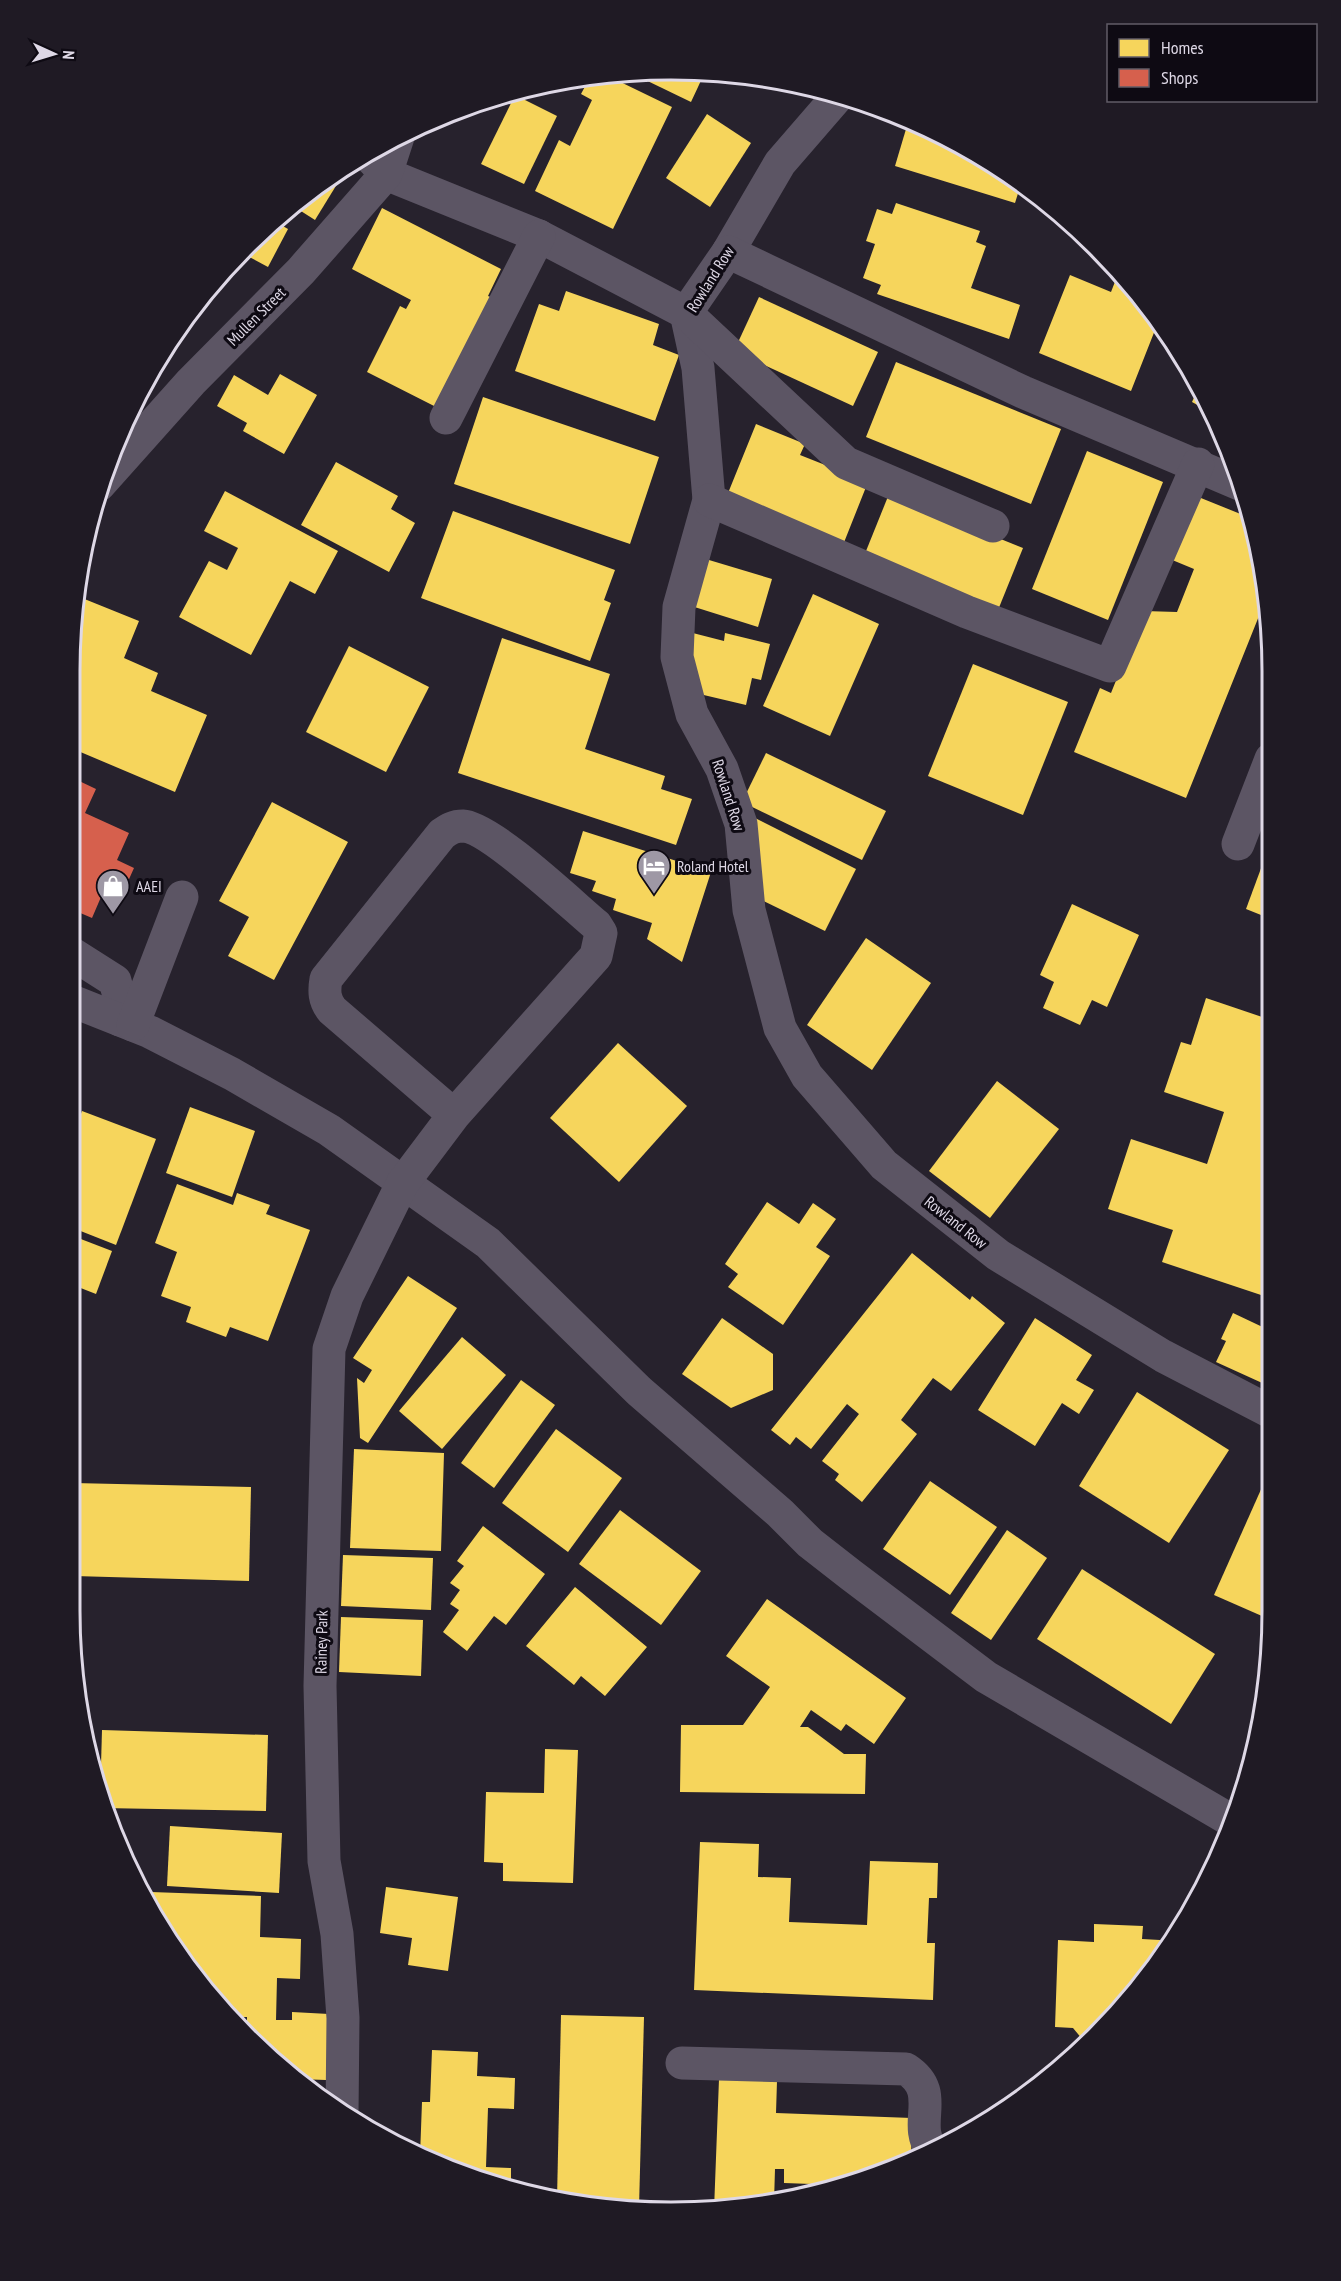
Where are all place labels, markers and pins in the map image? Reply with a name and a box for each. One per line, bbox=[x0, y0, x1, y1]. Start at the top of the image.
hotel icon: Roland Hotel bbox=[636, 848, 672, 895]
place label: Roland Hotel bbox=[677, 856, 749, 876]
shop icon: AAEI bbox=[95, 868, 131, 915]
place label: AAEI bbox=[136, 876, 162, 896]

